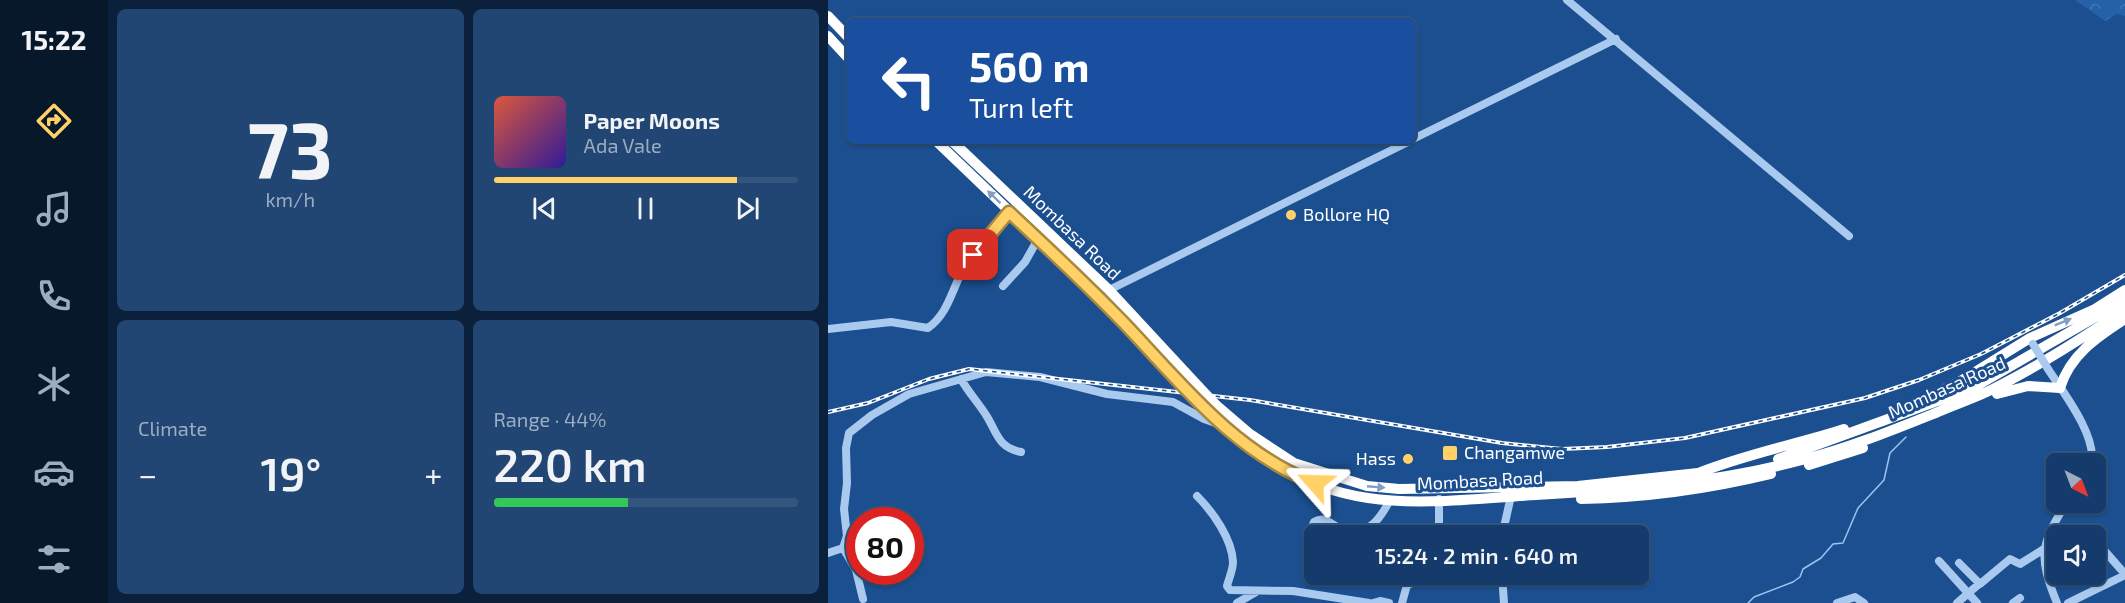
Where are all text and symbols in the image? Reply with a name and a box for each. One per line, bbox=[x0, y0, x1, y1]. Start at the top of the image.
text: 15:22 bbox=[22, 23, 86, 55]
text: 560 m bbox=[969, 40, 1090, 90]
icon: left bbox=[870, 42, 948, 120]
text: Turn left bbox=[969, 91, 1073, 123]
icon: directions bbox=[33, 100, 75, 142]
text: 73 bbox=[248, 101, 333, 195]
text: Paper Moons bbox=[584, 107, 720, 133]
text: Ada Vale bbox=[584, 133, 662, 157]
street label: Mombasa Road bbox=[1020, 180, 1126, 284]
text: km/h bbox=[265, 187, 315, 211]
icon: music bbox=[33, 188, 75, 230]
one-way arrow bbox=[988, 191, 1002, 205]
icon: previous bbox=[528, 192, 561, 225]
icon: pause bbox=[629, 192, 662, 225]
icon: next bbox=[731, 192, 764, 225]
place label: Bollore HQ bbox=[1303, 203, 1390, 225]
marker: Bollore HQ bbox=[1284, 208, 1298, 222]
pin bbox=[947, 229, 998, 280]
icon: arrive bbox=[956, 238, 989, 271]
icon: phone bbox=[33, 275, 75, 317]
one-way arrow bbox=[2054, 317, 2072, 326]
street label: Mombasa Road bbox=[1884, 351, 2009, 423]
icon: climate bbox=[33, 363, 75, 405]
text: Range · 44% bbox=[494, 407, 606, 431]
text: Climate bbox=[138, 416, 207, 440]
text: 220 km bbox=[494, 437, 647, 491]
place label: Changamwe bbox=[1464, 441, 1565, 463]
marker: Changamwe bbox=[1441, 444, 1459, 462]
text: 19° bbox=[260, 446, 321, 500]
place label: Hass bbox=[1356, 447, 1396, 469]
icon: car bbox=[33, 451, 75, 493]
position arrow bbox=[1283, 451, 1347, 515]
marker: Hass bbox=[1401, 452, 1415, 466]
north arrow bbox=[2046, 453, 2106, 513]
map controls bbox=[2046, 453, 2106, 585]
text: − bbox=[138, 454, 157, 494]
text: + bbox=[424, 454, 443, 494]
street label: Mombasa Road bbox=[1416, 466, 1544, 494]
one-way arrow bbox=[1367, 482, 1386, 492]
speed limit sign: 80 bbox=[846, 507, 924, 585]
button: sound bbox=[2046, 525, 2106, 585]
icon: filters bbox=[33, 538, 75, 580]
text: 15:24 · 2 min · 640 m bbox=[1375, 542, 1578, 568]

